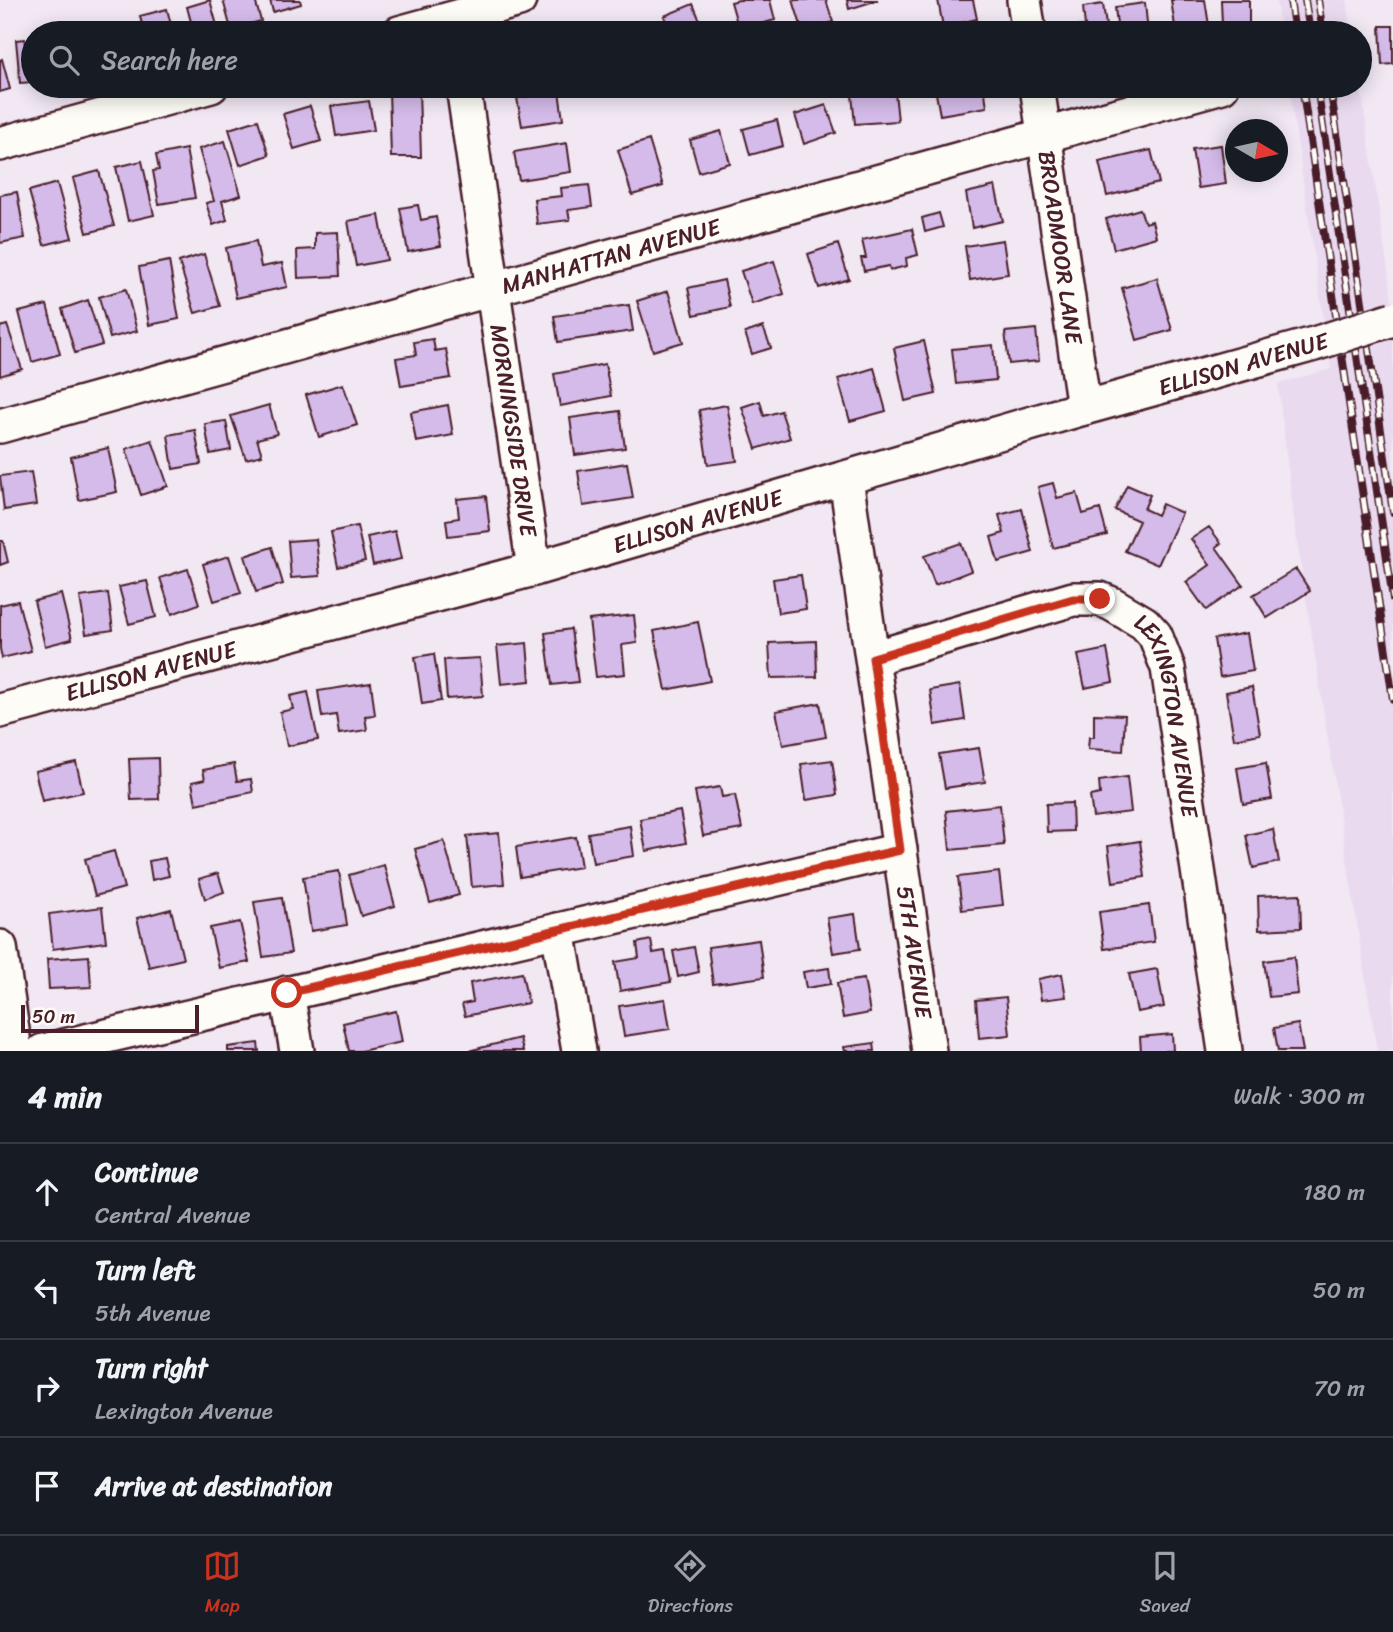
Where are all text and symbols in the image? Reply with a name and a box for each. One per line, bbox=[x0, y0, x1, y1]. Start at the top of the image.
search box bbox=[21, 21, 1372, 98]
text: Search here bbox=[101, 37, 238, 83]
icon: search bbox=[45, 41, 83, 79]
north arrow bbox=[1225, 119, 1288, 182]
street label: BROADMOOR LANE bbox=[1026, 148, 1095, 348]
street label: MANHATTAN AVENUE bbox=[497, 206, 726, 307]
street label: ELLISON AVENUE bbox=[1153, 320, 1334, 408]
street label: MORNINGSIDE DRIVE bbox=[477, 321, 549, 541]
street label: ELLISON AVENUE bbox=[608, 477, 789, 566]
route end bbox=[1084, 583, 1115, 614]
street label: LEXINGTON AVENUE bbox=[1126, 602, 1210, 821]
street label: ELLISON AVENUE bbox=[61, 629, 242, 714]
street label: 5TH AVENUE bbox=[884, 883, 944, 1023]
route start bbox=[271, 977, 302, 1008]
text: 50 m bbox=[32, 1000, 75, 1033]
scale bar bbox=[21, 1002, 200, 1034]
text: 4 min bbox=[28, 1070, 102, 1124]
text: Walk · 300 m bbox=[1233, 1076, 1365, 1117]
text: Continue bbox=[95, 1149, 198, 1195]
text: 180 m bbox=[1303, 1172, 1365, 1213]
icon: ahead bbox=[28, 1173, 66, 1211]
text: Central Avenue bbox=[95, 1195, 251, 1236]
text: Turn left bbox=[95, 1247, 195, 1293]
text: 50 m bbox=[1313, 1270, 1365, 1311]
icon: left bbox=[28, 1271, 66, 1309]
text: 5th Avenue bbox=[95, 1293, 211, 1334]
text: Turn right bbox=[95, 1345, 208, 1391]
text: 70 m bbox=[1314, 1368, 1365, 1409]
icon: right bbox=[28, 1369, 66, 1407]
text: Lexington Avenue bbox=[95, 1391, 273, 1432]
text: Arrive at destination bbox=[95, 1463, 332, 1509]
icon: arrive bbox=[28, 1467, 66, 1505]
tab: Map bbox=[203, 1547, 241, 1622]
tab: Directions bbox=[648, 1547, 733, 1622]
tab: Saved bbox=[1140, 1547, 1190, 1622]

